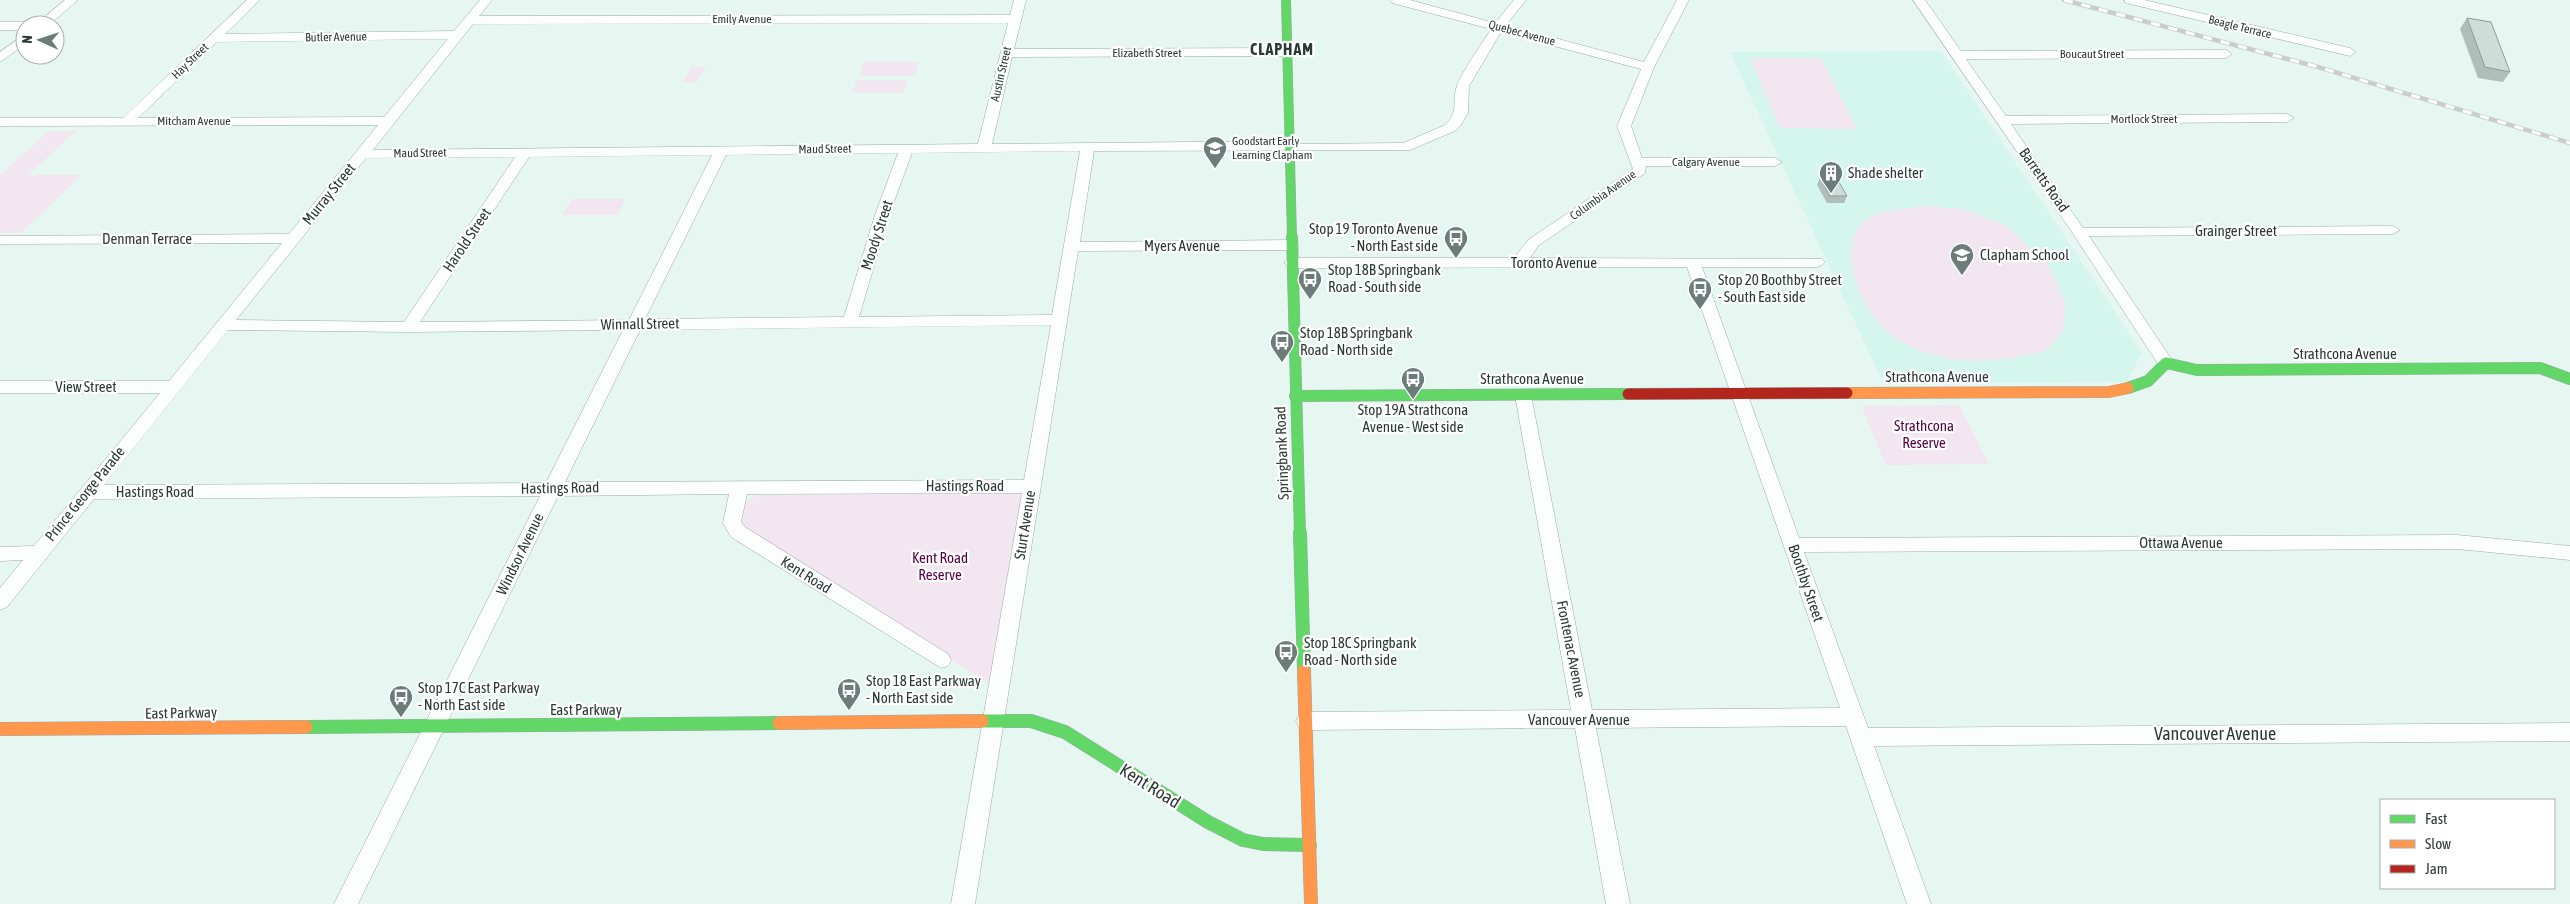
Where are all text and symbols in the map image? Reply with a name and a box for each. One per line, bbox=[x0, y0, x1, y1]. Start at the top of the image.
street label: Emily Avenue bbox=[712, 12, 772, 26]
street label: Beagle Terrace bbox=[2207, 12, 2273, 42]
north arrow bbox=[15, 15, 65, 65]
street label: Quebec Avenue bbox=[1487, 17, 1557, 49]
street label: Butler Avenue bbox=[305, 29, 367, 45]
text: N bbox=[19, 35, 35, 44]
street label: Hay Street bbox=[169, 40, 212, 82]
district label: CLAPHAM bbox=[1250, 40, 1314, 58]
street label: Austin Street bbox=[988, 45, 1014, 103]
street label: Elizabeth Street bbox=[1112, 46, 1182, 60]
street label: Boucaut Street bbox=[2060, 47, 2125, 61]
street label: Mortlock Street bbox=[2111, 112, 2178, 126]
street label: Mitcham Avenue bbox=[157, 114, 231, 128]
place label: Goodstart Early Learning Clapham bbox=[1232, 134, 1312, 162]
school or university icon: Goodstart Early Learning Clapham bbox=[1202, 135, 1228, 169]
street label: Maud Street bbox=[798, 142, 852, 156]
street label: Barretts Road bbox=[2016, 144, 2073, 215]
street label: Maud Street bbox=[393, 146, 447, 160]
street label: Calgary Avenue bbox=[1672, 155, 1740, 169]
street label: Murray Street bbox=[299, 160, 358, 228]
building icon: Shade shelter bbox=[1818, 160, 1844, 194]
place label: Shade shelter bbox=[1848, 164, 1924, 181]
street label: Columbia Avenue bbox=[1567, 167, 1639, 223]
street label: Moody Street bbox=[857, 198, 896, 272]
street label: Harold Street bbox=[439, 205, 494, 275]
place label: Stop 19 Toronto Avenue - North East side bbox=[1309, 220, 1438, 254]
street label: Grainger Street bbox=[2195, 222, 2277, 239]
bus stop icon: Stop 19 Toronto Avenue - North East side bbox=[1443, 225, 1469, 259]
street label: Denman Terrace bbox=[102, 230, 192, 247]
street label: Myers Avenue bbox=[1144, 237, 1220, 254]
school or university icon: Clapham School bbox=[1949, 242, 1975, 276]
place label: Clapham School bbox=[1980, 246, 2069, 263]
street label: Toronto Avenue bbox=[1511, 254, 1597, 271]
place label: Stop 18B Springbank Road - South side bbox=[1328, 261, 1441, 295]
bus stop icon: Stop 18B Springbank Road - South side bbox=[1297, 266, 1323, 300]
place label: Stop 20 Boothby Street - South East side bbox=[1718, 271, 1842, 305]
bus stop icon: Stop 20 Boothby Street - South East side bbox=[1687, 276, 1713, 310]
street label: Winnall Street bbox=[600, 314, 680, 333]
place label: Stop 18B Springbank Road - North side bbox=[1300, 324, 1413, 358]
bus stop icon: Stop 18B Springbank Road - North side bbox=[1269, 329, 1295, 363]
street label: Strathcona Avenue bbox=[2293, 345, 2397, 362]
bus stop icon: Stop 19A Strathcona Avenue - West side bbox=[1400, 366, 1426, 400]
street label: Strathcona Avenue bbox=[1885, 368, 1989, 385]
street label: Strathcona Avenue bbox=[1480, 370, 1584, 387]
street label: View Street bbox=[55, 378, 117, 395]
place label: Stop 19A Strathcona Avenue - West side bbox=[1358, 401, 1468, 435]
street label: Springbank Road bbox=[1271, 406, 1292, 500]
park label: Strathcona Reserve bbox=[1894, 417, 1954, 451]
street label: Prince George Parade bbox=[41, 443, 128, 544]
street label: Hastings Road bbox=[926, 477, 1004, 494]
street label: Hastings Road bbox=[521, 478, 599, 497]
street label: Hastings Road bbox=[116, 483, 194, 500]
street label: Sturt Avenue bbox=[1011, 489, 1038, 561]
street label: Windsor Avenue bbox=[492, 510, 547, 598]
street label: Ottawa Avenue bbox=[2139, 534, 2223, 551]
street label: Boothby Street bbox=[1785, 542, 1828, 624]
park label: Kent Road Reserve bbox=[912, 549, 968, 583]
street label: Kent Road bbox=[778, 552, 835, 597]
street label: Frontenac Avenue bbox=[1554, 599, 1589, 699]
place label: Stop 18C Springbank Road - North side bbox=[1304, 634, 1417, 668]
bus stop icon: Stop 18C Springbank Road - North side bbox=[1273, 639, 1299, 673]
place label: Stop 18 East Parkway - North East side bbox=[866, 672, 981, 706]
bus stop icon: Stop 18 East Parkway - North East side bbox=[836, 677, 862, 711]
place label: Stop 17C East Parkway - North East side bbox=[418, 679, 540, 713]
bus stop icon: Stop 17C East Parkway - North East side bbox=[388, 684, 414, 718]
street label: East Parkway bbox=[550, 701, 622, 718]
street label: East Parkway bbox=[145, 703, 217, 722]
street label: Vancouver Avenue bbox=[1528, 711, 1630, 728]
street label: Vancouver Avenue bbox=[2154, 723, 2276, 744]
street label: Kent Road bbox=[1116, 759, 1184, 812]
legend bbox=[2380, 799, 2555, 889]
text: Fast bbox=[2425, 810, 2447, 827]
text: Slow bbox=[2425, 835, 2451, 852]
text: Jam bbox=[2425, 860, 2448, 877]

